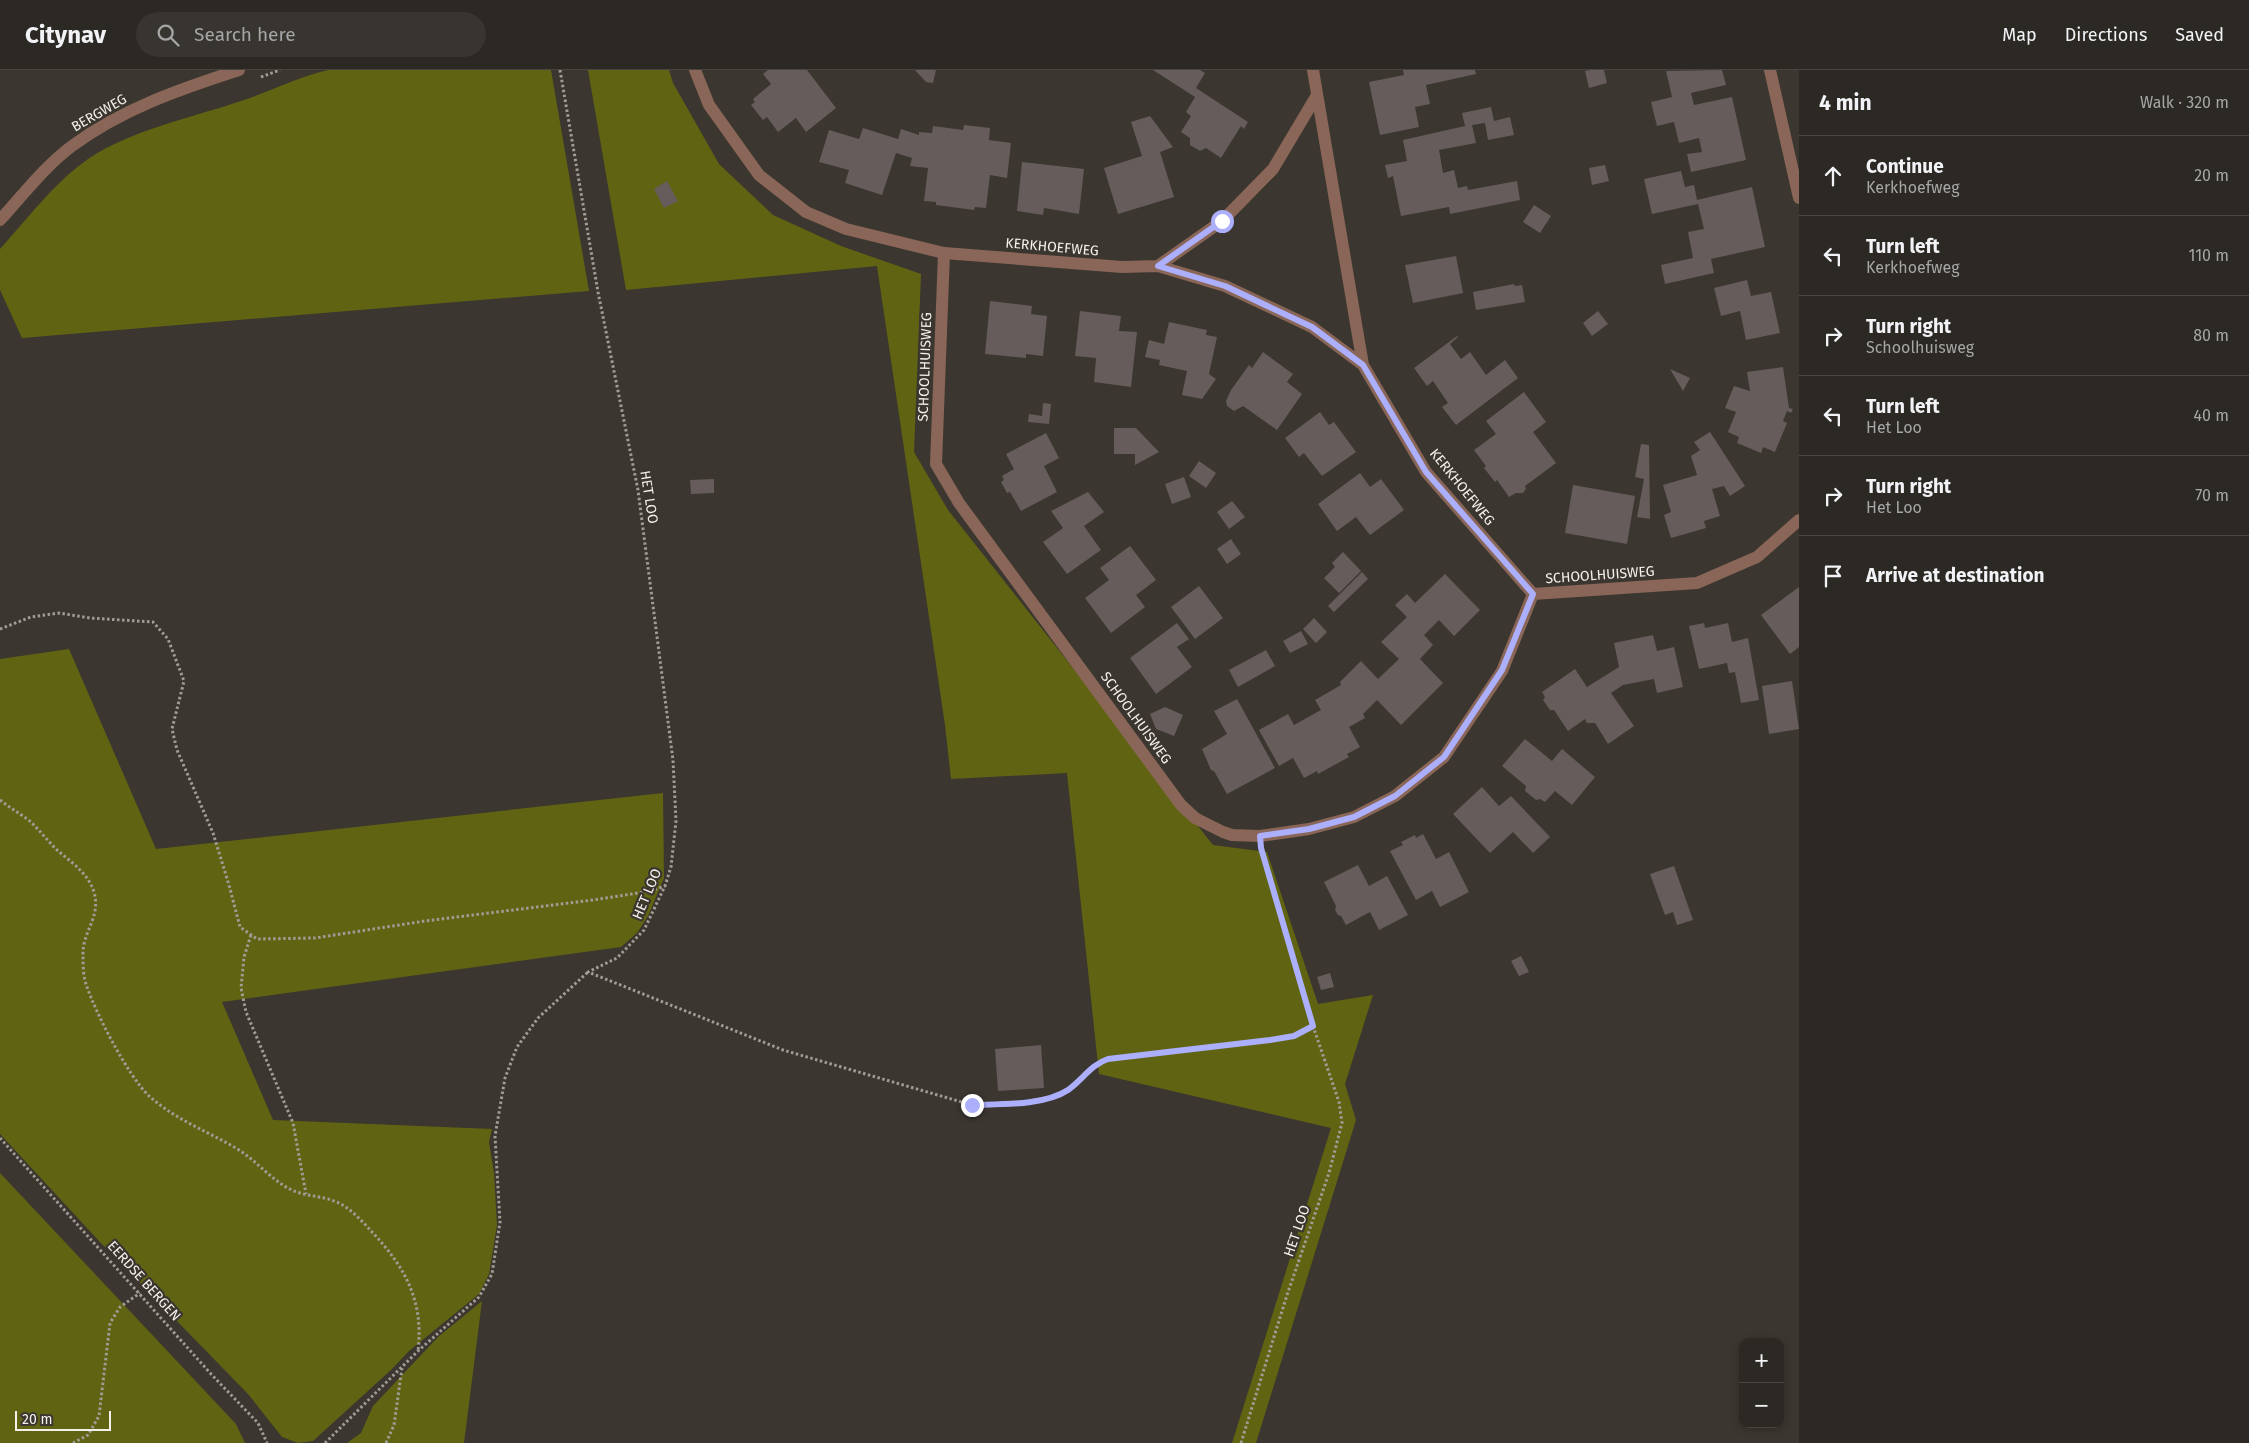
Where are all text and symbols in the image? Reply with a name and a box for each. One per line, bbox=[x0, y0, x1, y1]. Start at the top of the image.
search box bbox=[136, 12, 486, 57]
text: Citynav bbox=[25, 21, 106, 49]
icon: search bbox=[154, 21, 182, 49]
text: Search here bbox=[194, 23, 296, 46]
text: Map bbox=[2002, 24, 2037, 46]
text: Directions bbox=[2065, 24, 2147, 46]
text: Saved bbox=[2175, 24, 2224, 46]
street label: BERGWEG bbox=[68, 90, 130, 136]
text: 4 min bbox=[1819, 90, 1872, 116]
text: Walk · 320 m bbox=[2140, 93, 2229, 112]
text: Continue bbox=[1866, 155, 1944, 178]
icon: ahead bbox=[1819, 162, 1847, 190]
text: 20 m bbox=[2194, 166, 2229, 185]
text: Kerkhoefweg bbox=[1866, 178, 1960, 197]
route start bbox=[1211, 210, 1234, 233]
street label: KERKHOEFWEG bbox=[1005, 234, 1099, 260]
text: Turn left bbox=[1866, 235, 1940, 258]
icon: left bbox=[1819, 242, 1847, 270]
text: 110 m bbox=[2188, 246, 2229, 265]
text: Kerkhoefweg bbox=[1866, 258, 1960, 277]
street label: SCHOOLHUISWEG bbox=[915, 312, 935, 422]
text: Turn right bbox=[1866, 315, 1951, 338]
icon: right bbox=[1819, 322, 1847, 350]
text: 80 m bbox=[2193, 326, 2229, 345]
text: Schoolhuisweg bbox=[1866, 338, 1974, 357]
text: Turn left bbox=[1866, 395, 1940, 418]
icon: left bbox=[1819, 402, 1847, 430]
text: 40 m bbox=[2194, 406, 2229, 425]
text: Het Loo bbox=[1866, 418, 1922, 437]
street label: KERKHOEFWEG bbox=[1426, 445, 1498, 529]
street label: HET LOO bbox=[636, 469, 662, 525]
text: Turn right bbox=[1866, 475, 1951, 498]
icon: right bbox=[1819, 482, 1847, 510]
text: 70 m bbox=[2195, 486, 2229, 505]
text: Het Loo bbox=[1866, 498, 1922, 517]
icon: arrive bbox=[1819, 562, 1847, 590]
street label: SCHOOLHUISWEG bbox=[1545, 563, 1655, 587]
text: Arrive at destination bbox=[1866, 564, 2045, 587]
street label: SCHOOLHUISWEG bbox=[1097, 669, 1175, 767]
street label: HET LOO bbox=[629, 866, 665, 922]
route end bbox=[961, 1094, 984, 1117]
street label: HET LOO bbox=[1280, 1203, 1314, 1259]
street label: EERDSE BERGEN bbox=[104, 1238, 184, 1324]
map controls bbox=[1739, 1338, 1784, 1428]
button: + bbox=[1739, 1338, 1784, 1383]
button: − bbox=[1739, 1383, 1784, 1428]
scale bar bbox=[15, 1408, 111, 1431]
text: 20 m bbox=[22, 1411, 52, 1428]

